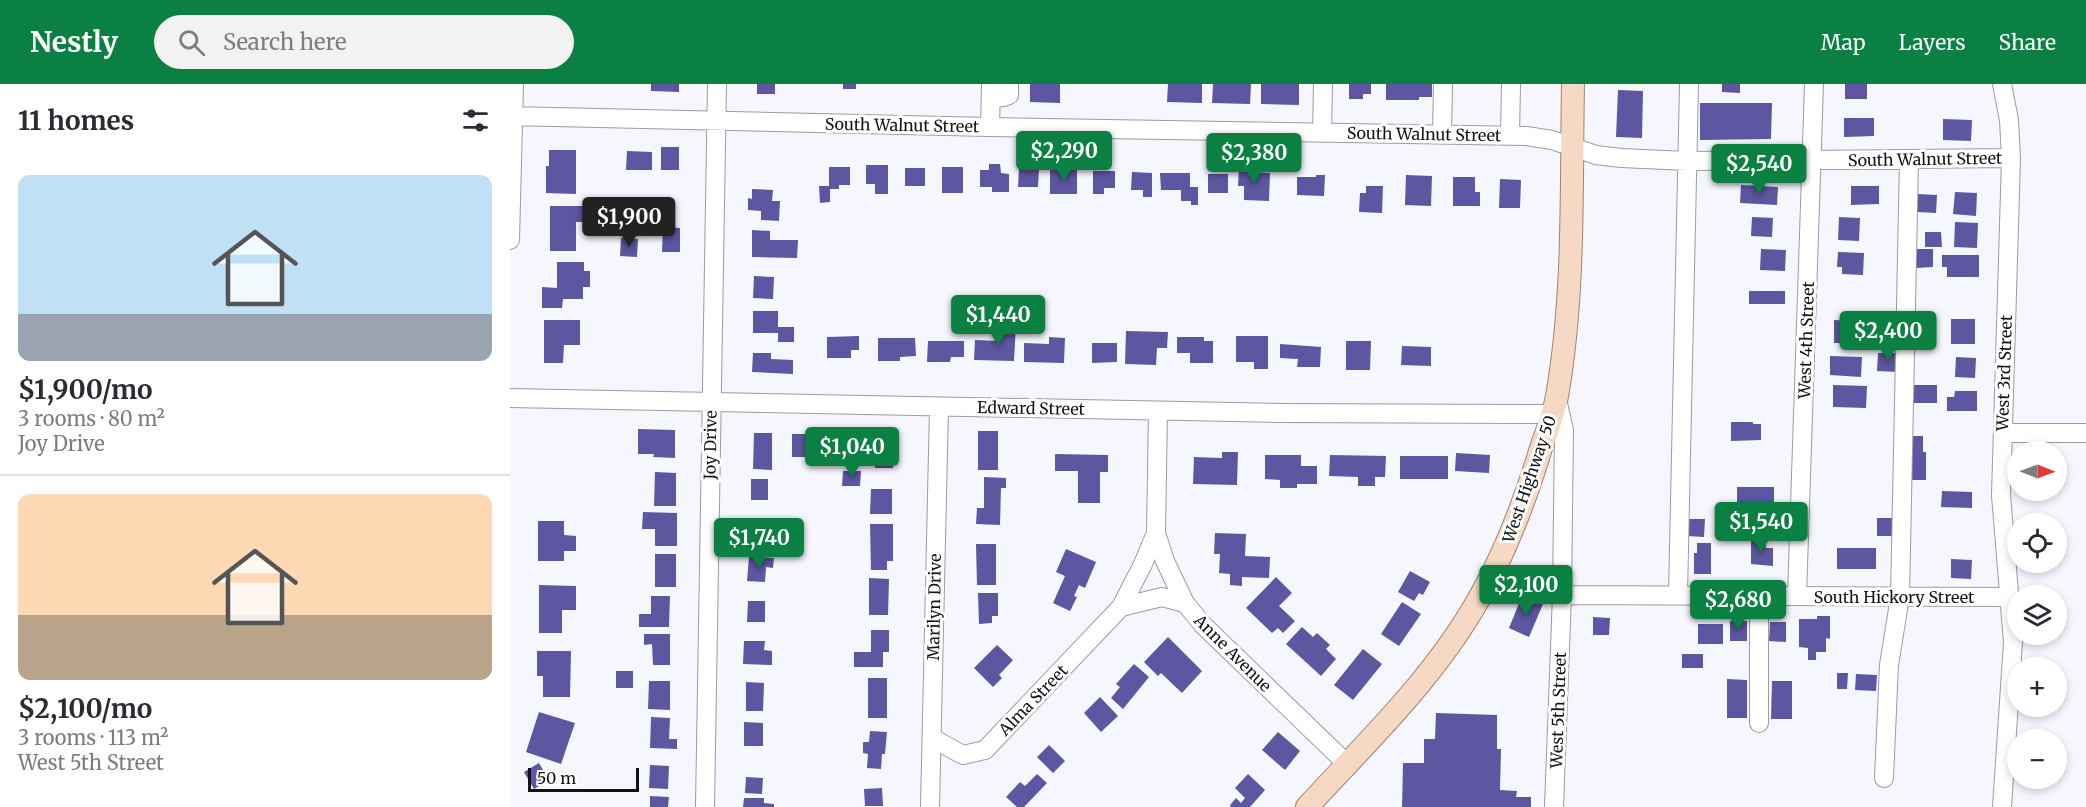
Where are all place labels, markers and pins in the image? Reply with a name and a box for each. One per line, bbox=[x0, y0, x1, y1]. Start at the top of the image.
pin: $2,290 bbox=[1015, 131, 1113, 182]
pin: $2,380 bbox=[1205, 133, 1303, 184]
pin: $2,540 bbox=[1710, 144, 1808, 195]
pin: $1,900 bbox=[580, 197, 678, 248]
pin: $1,440 bbox=[949, 295, 1047, 346]
pin: $2,400 bbox=[1839, 311, 1937, 362]
pin: $1,040 bbox=[803, 427, 901, 478]
pin: $1,540 bbox=[1712, 502, 1810, 553]
pin: $1,740 bbox=[710, 518, 808, 569]
pin: $2,100 bbox=[1477, 565, 1575, 616]
pin: $2,680 bbox=[1689, 580, 1787, 631]

